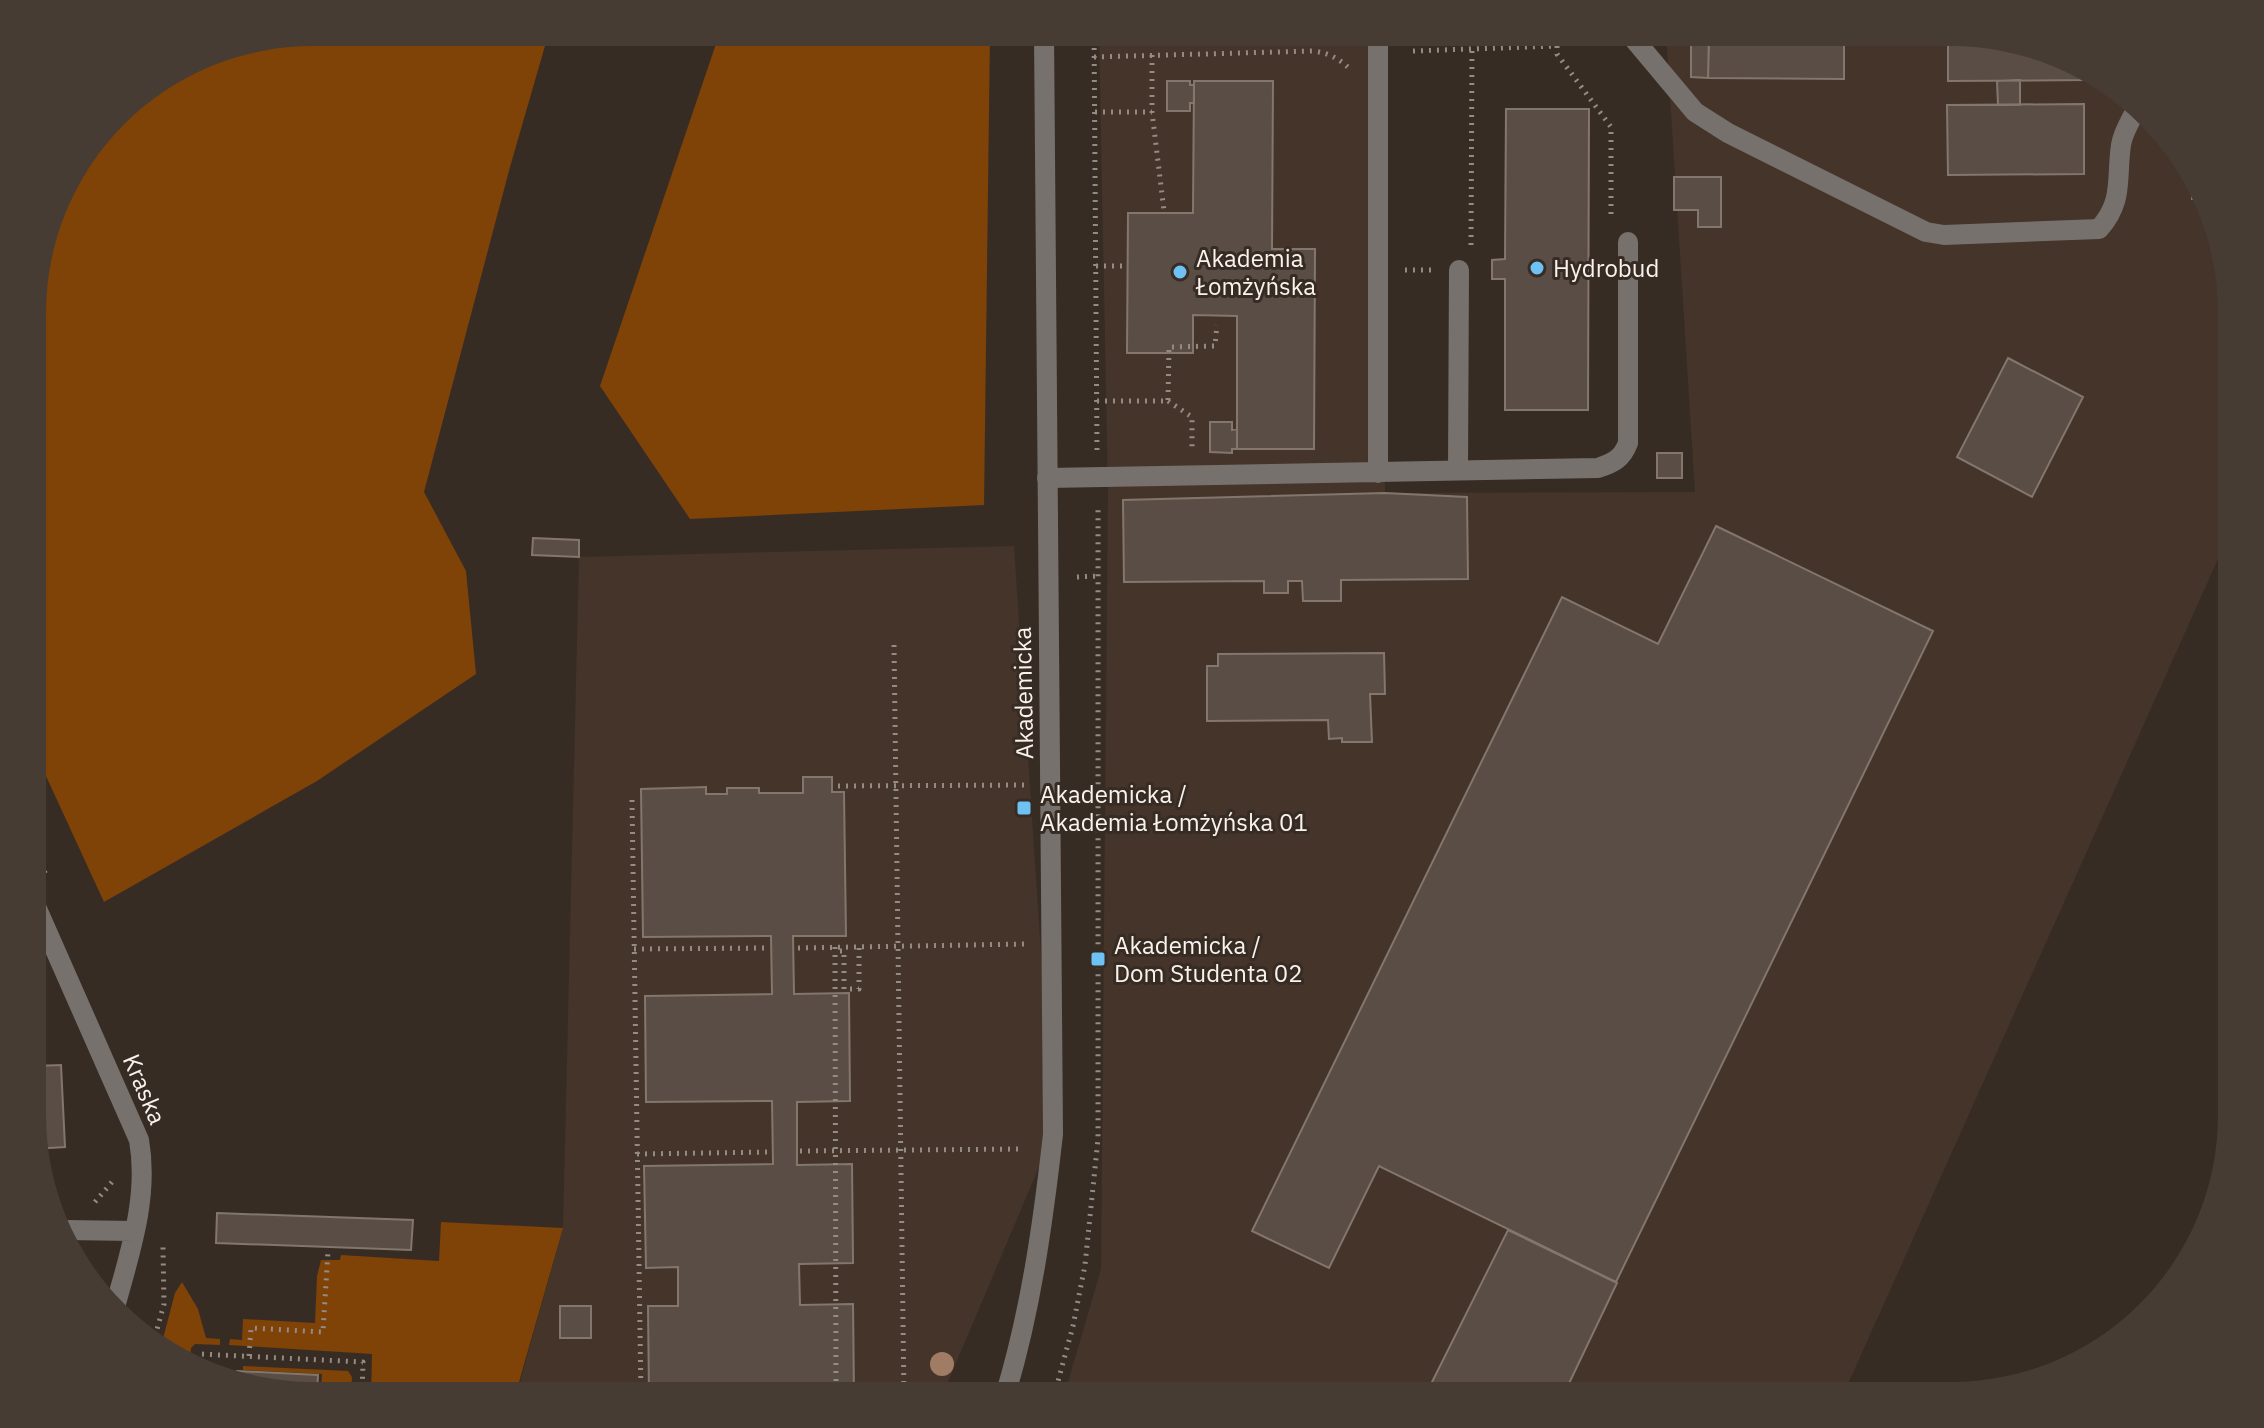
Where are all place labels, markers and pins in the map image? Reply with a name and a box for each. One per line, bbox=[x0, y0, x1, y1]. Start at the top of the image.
place label: Akademia Łomżyńska bbox=[1195, 242, 1316, 302]
place label: Hydrobud bbox=[1553, 252, 1659, 284]
marker: Hydrobud bbox=[1528, 259, 1546, 277]
marker: Akademia Łomżyńska bbox=[1171, 263, 1189, 281]
place label: Akademicka / Akademia Łomżyńska 01 bbox=[1040, 778, 1308, 838]
marker: Akademicka / Akademia Łomżyńska 01 bbox=[1015, 799, 1033, 817]
place label: Akademicka / Dom Studenta 02 bbox=[1114, 929, 1303, 989]
marker: Akademicka / Dom Studenta 02 bbox=[1089, 950, 1107, 968]

